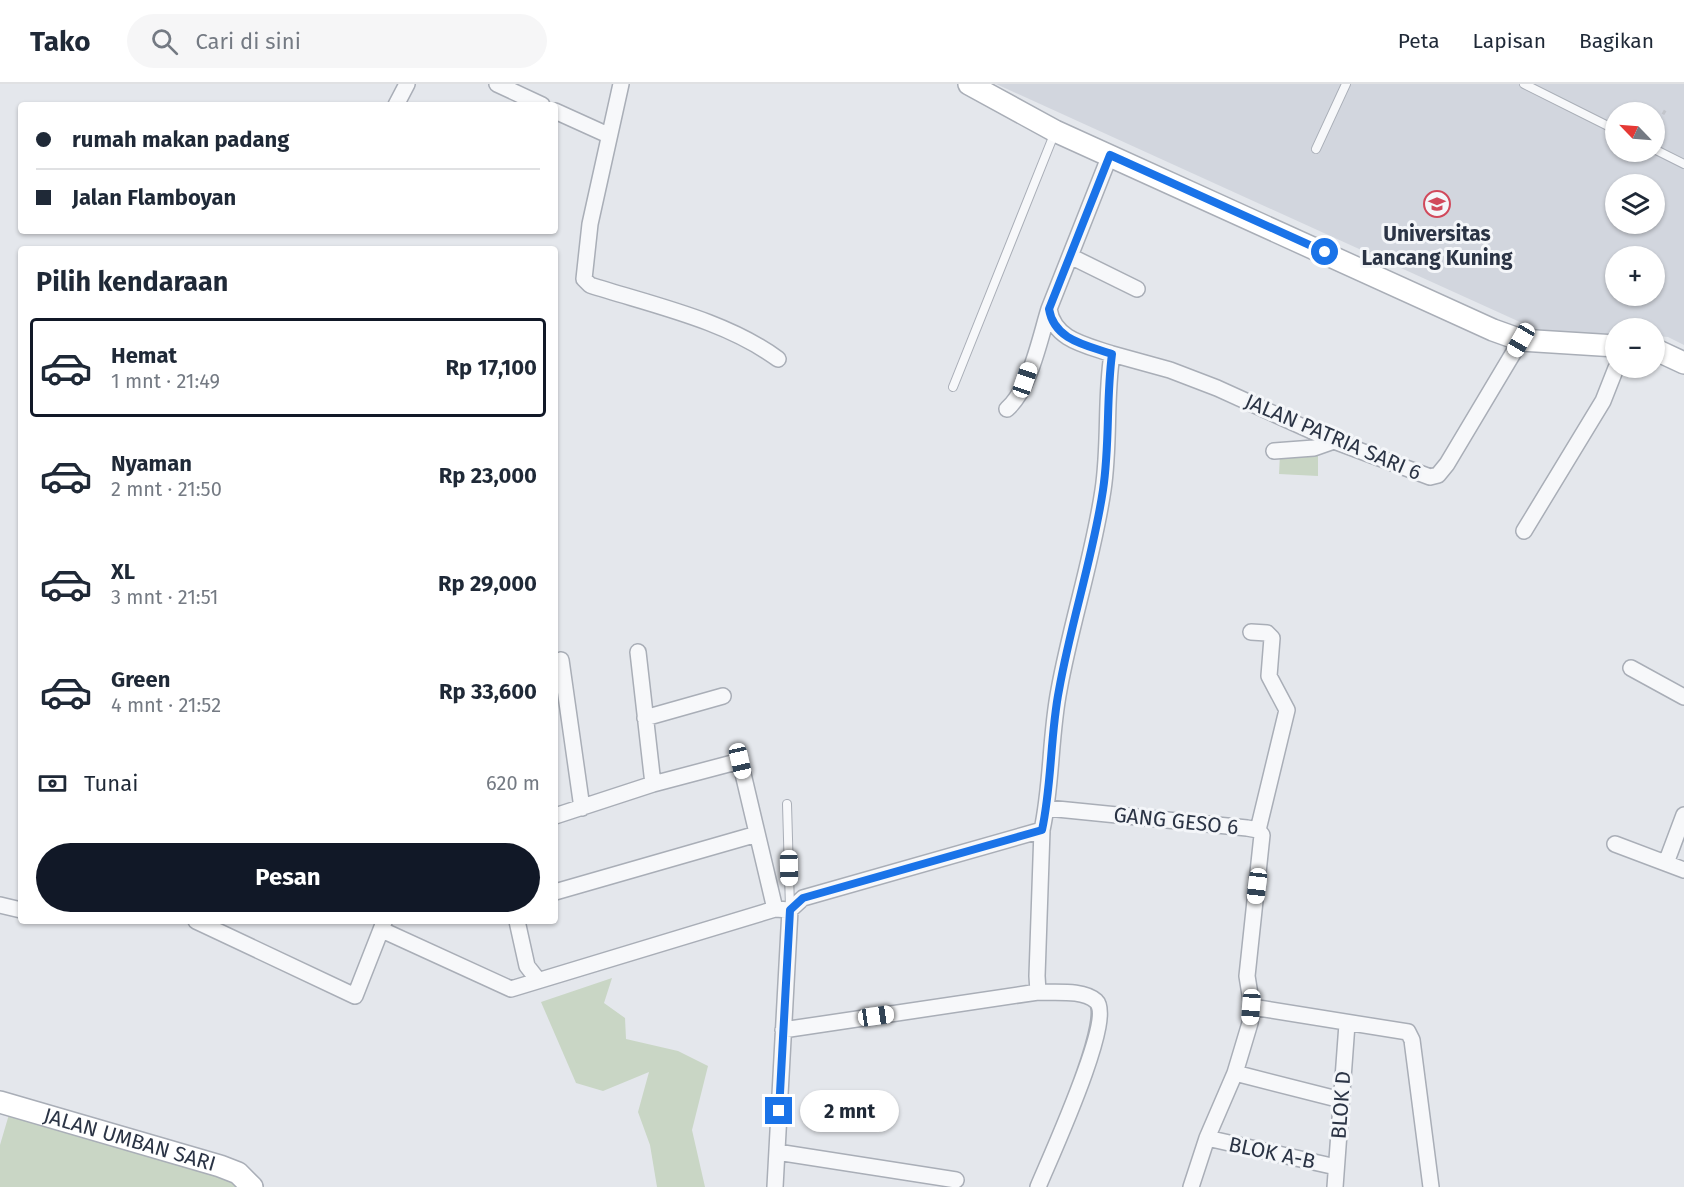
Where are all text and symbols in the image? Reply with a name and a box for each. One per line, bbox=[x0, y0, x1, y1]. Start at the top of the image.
search box bbox=[127, 14, 547, 68]
text: Tako bbox=[30, 25, 91, 58]
icon: search bbox=[148, 25, 181, 58]
text: Cari di sini bbox=[196, 28, 301, 55]
text: Peta bbox=[1398, 28, 1440, 54]
text: Lapisan bbox=[1473, 28, 1546, 54]
text: Bagikan bbox=[1579, 28, 1654, 54]
north arrow bbox=[1605, 102, 1665, 162]
map controls bbox=[1605, 102, 1665, 378]
text: rumah makan padang bbox=[72, 126, 289, 153]
button: layers bbox=[1605, 174, 1665, 234]
text: Jalan Flamboyan bbox=[72, 184, 236, 211]
school or university icon: Universitas Lancang Kuning bbox=[1422, 189, 1452, 219]
place label: Universitas Lancang Kuning bbox=[1362, 221, 1513, 271]
route start bbox=[1311, 238, 1338, 265]
button: + bbox=[1605, 246, 1665, 306]
text: Pilih kendaraan bbox=[36, 266, 228, 298]
button: − bbox=[1605, 318, 1665, 378]
car bbox=[1504, 320, 1538, 360]
icon: car bbox=[39, 341, 93, 395]
text: Hemat bbox=[111, 342, 177, 369]
text: Rp 17,100 bbox=[446, 354, 537, 381]
car bbox=[1011, 360, 1039, 400]
text: 1 mnt · 21:49 bbox=[111, 369, 220, 393]
street label: JALAN PATRIA SARI 6 bbox=[1241, 388, 1425, 486]
icon: car bbox=[39, 449, 93, 503]
text: Nyaman bbox=[111, 450, 192, 477]
text: Rp 23,000 bbox=[439, 462, 537, 489]
text: 2 mnt · 21:50 bbox=[111, 477, 222, 501]
icon: car bbox=[39, 557, 93, 611]
text: XL bbox=[111, 558, 135, 585]
text: Rp 29,000 bbox=[438, 570, 537, 597]
text: 3 mnt · 21:51 bbox=[111, 585, 218, 609]
icon: car bbox=[39, 665, 93, 719]
text: Green bbox=[111, 666, 170, 693]
text: Rp 33,600 bbox=[439, 678, 537, 705]
text: 4 mnt · 21:52 bbox=[111, 693, 221, 717]
car bbox=[727, 741, 753, 781]
icon: cash bbox=[36, 767, 69, 800]
text: Tunai bbox=[84, 770, 138, 797]
text: 620 m bbox=[486, 771, 540, 795]
street label: GANG GESO 6 bbox=[1112, 802, 1240, 840]
button: Pesan bbox=[36, 843, 540, 912]
car bbox=[780, 850, 798, 886]
car bbox=[1246, 867, 1268, 905]
car bbox=[1241, 988, 1261, 1026]
car bbox=[857, 1005, 895, 1027]
street label: BLOK D bbox=[1326, 1070, 1356, 1140]
callout: 2 mnt bbox=[800, 1090, 899, 1132]
route end bbox=[765, 1097, 792, 1124]
text: 2 mnt bbox=[824, 1099, 875, 1123]
street label: JALAN UMBAN SARI bbox=[40, 1102, 219, 1177]
street label: BLOK A-B bbox=[1226, 1131, 1318, 1175]

